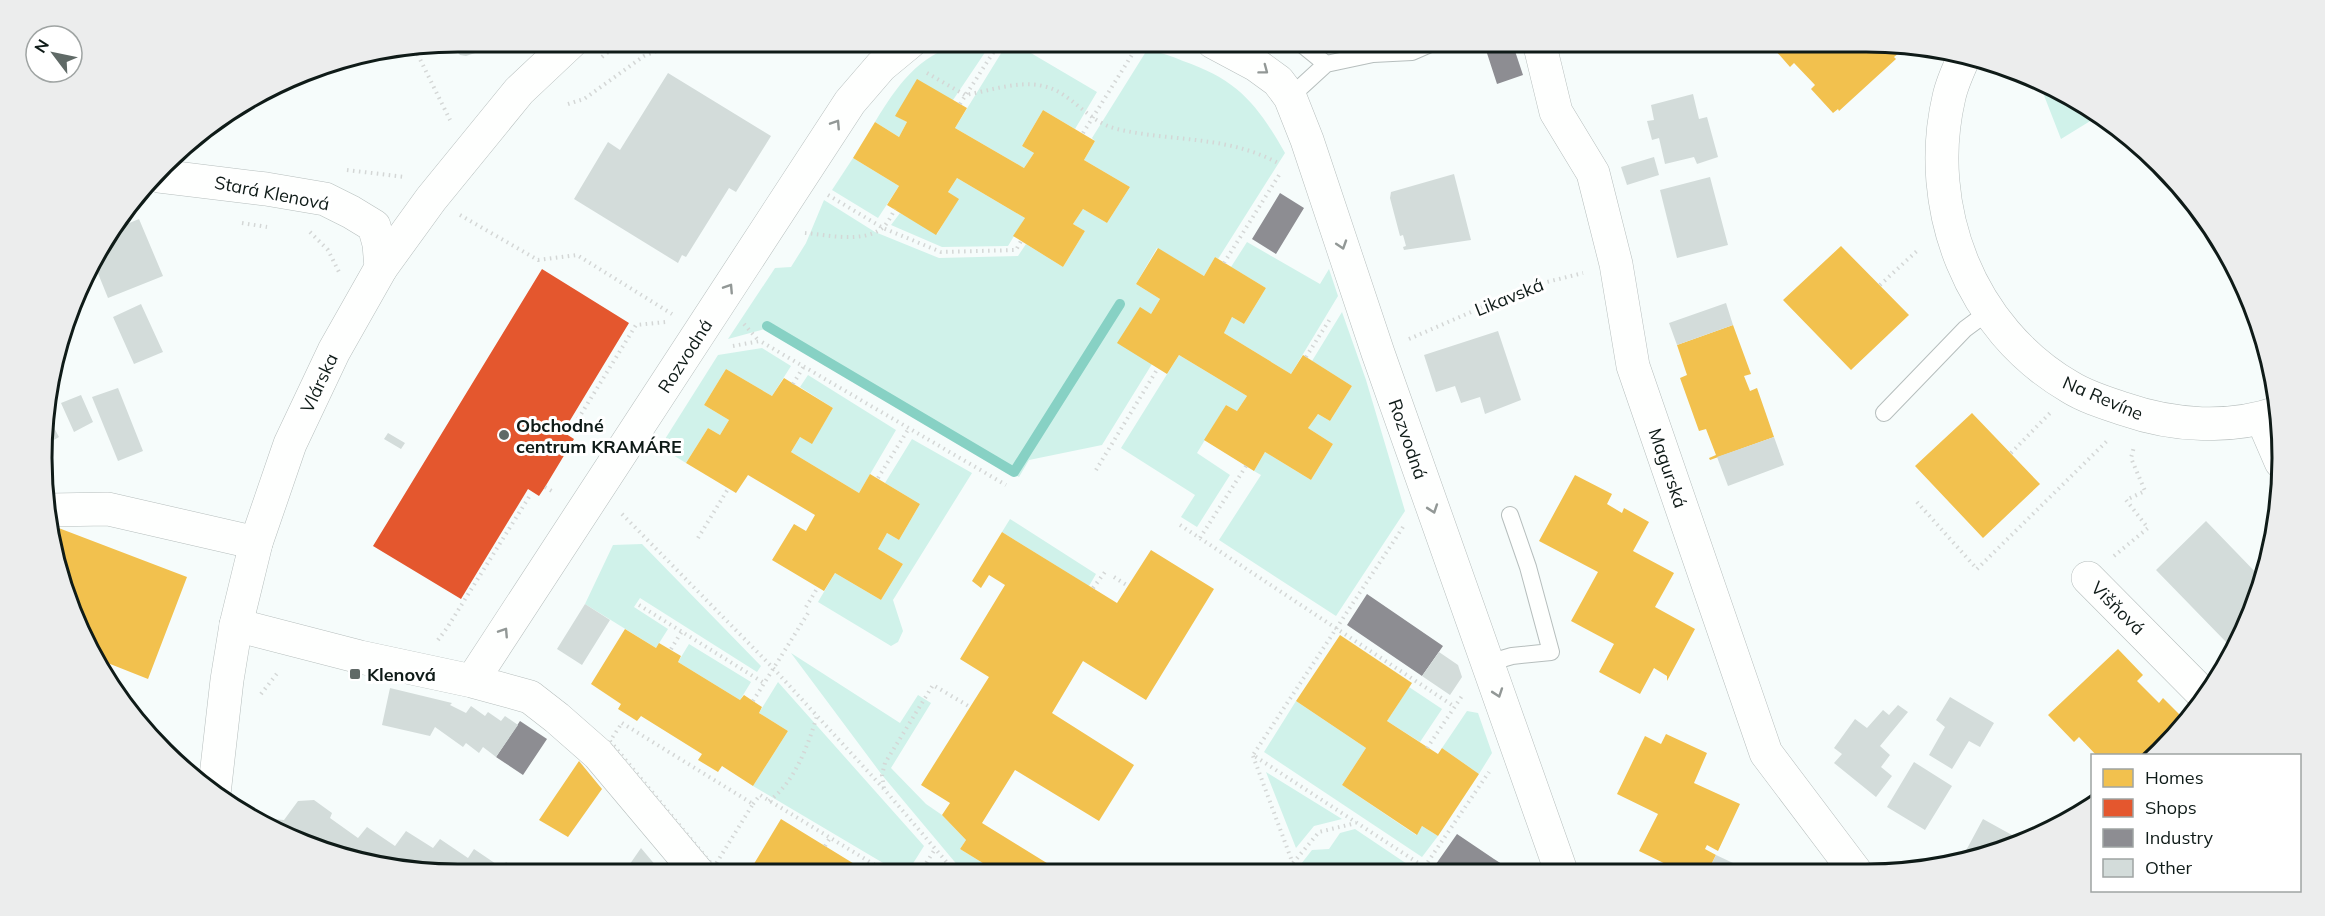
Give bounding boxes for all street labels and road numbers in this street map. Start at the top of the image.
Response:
street label: Stará Klenová [212,171,332,215]
street label: Likavská [1471,273,1547,321]
street label: Rozvodná [653,315,717,397]
street label: Vlárska [295,350,343,416]
street label: Na Revíne [2059,371,2147,425]
street label: Rozvodná [1384,396,1432,482]
street label: Magurská [1644,425,1692,511]
street label: Višňová [2086,576,2150,640]

